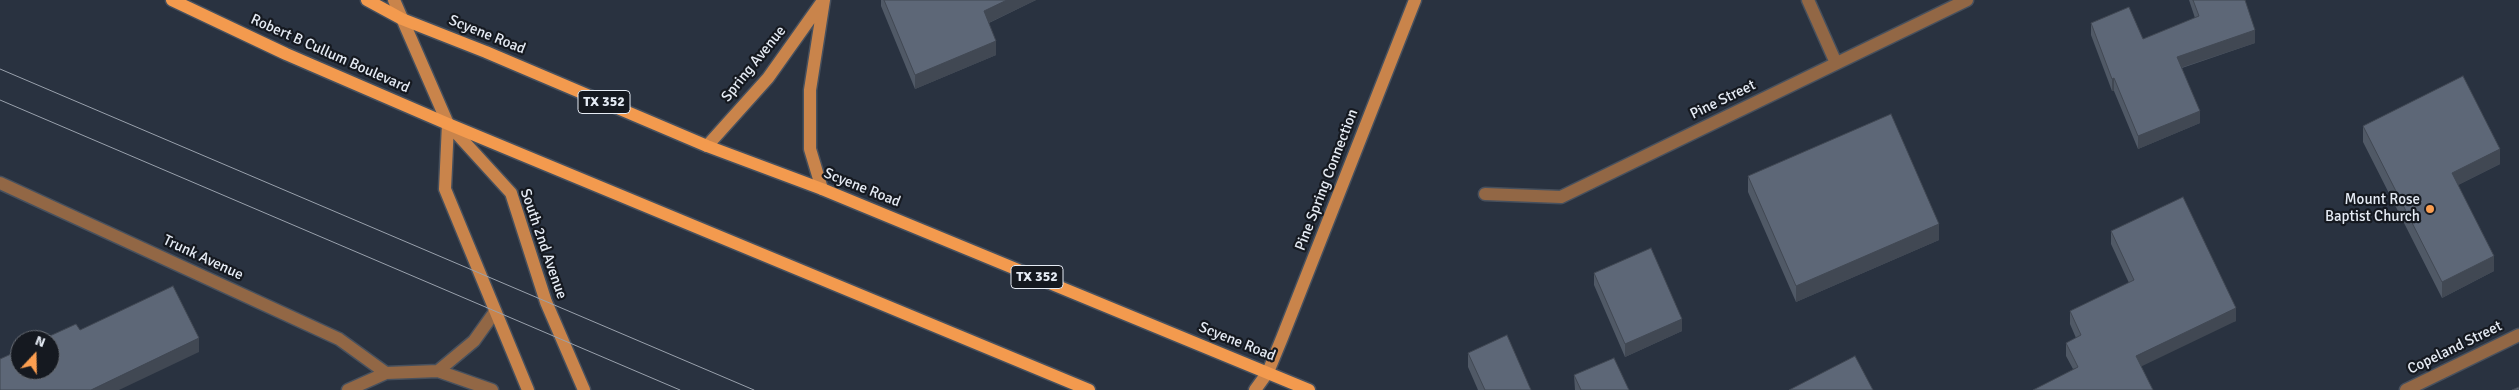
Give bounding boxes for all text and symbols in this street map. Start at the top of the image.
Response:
street label: Robert B Cullum Boulevard [248,11,412,97]
street label: Scyene Road [446,12,528,58]
street label: Spring Avenue [718,22,790,106]
street label: Pine Street [1687,76,1759,124]
road number: TX 352 [578,90,630,114]
street label: Pine Spring Connection [1292,107,1362,253]
street label: Scyene Road [821,165,903,211]
street label: South 2nd Avenue [516,186,570,302]
place label: Mount Rose Baptist Church [2325,191,2420,226]
marker: Mount Rose Baptist Church [2424,203,2436,215]
street label: Trunk Avenue [160,232,246,284]
road number: TX 352 [1011,266,1063,288]
street label: Copeland Street [2405,317,2505,379]
street label: Scyene Road [1196,319,1278,365]
north arrow [10,330,60,380]
text: N [33,332,48,351]

